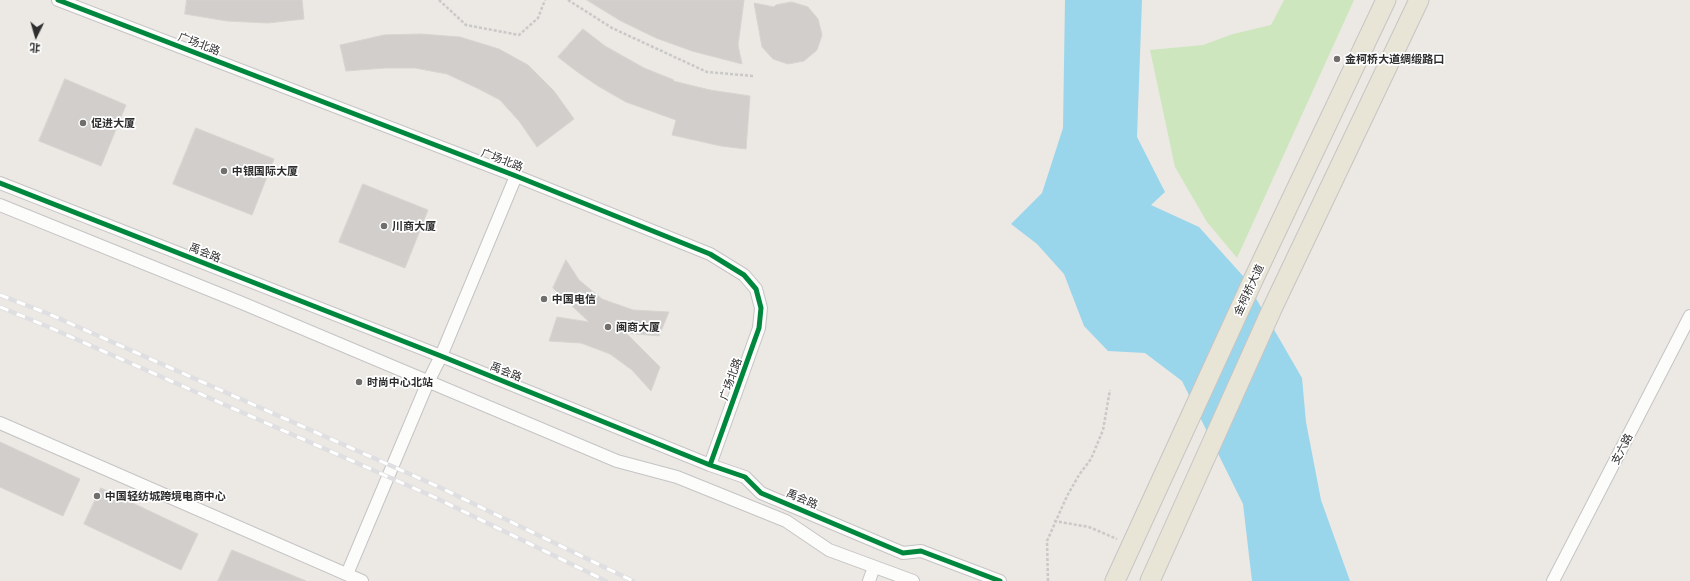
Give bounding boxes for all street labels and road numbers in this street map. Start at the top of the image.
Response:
street label: 广场北路 [176,30,222,58]
street label: 广场北路 [479,146,525,174]
street label: 禹会路 [187,241,223,265]
street label: 金柯桥大道 [1231,262,1267,318]
street label: 广场北路 [717,356,745,402]
street label: 禹会路 [488,360,524,384]
street label: 支六路 [1609,431,1635,467]
street label: 禹会路 [784,486,820,512]

